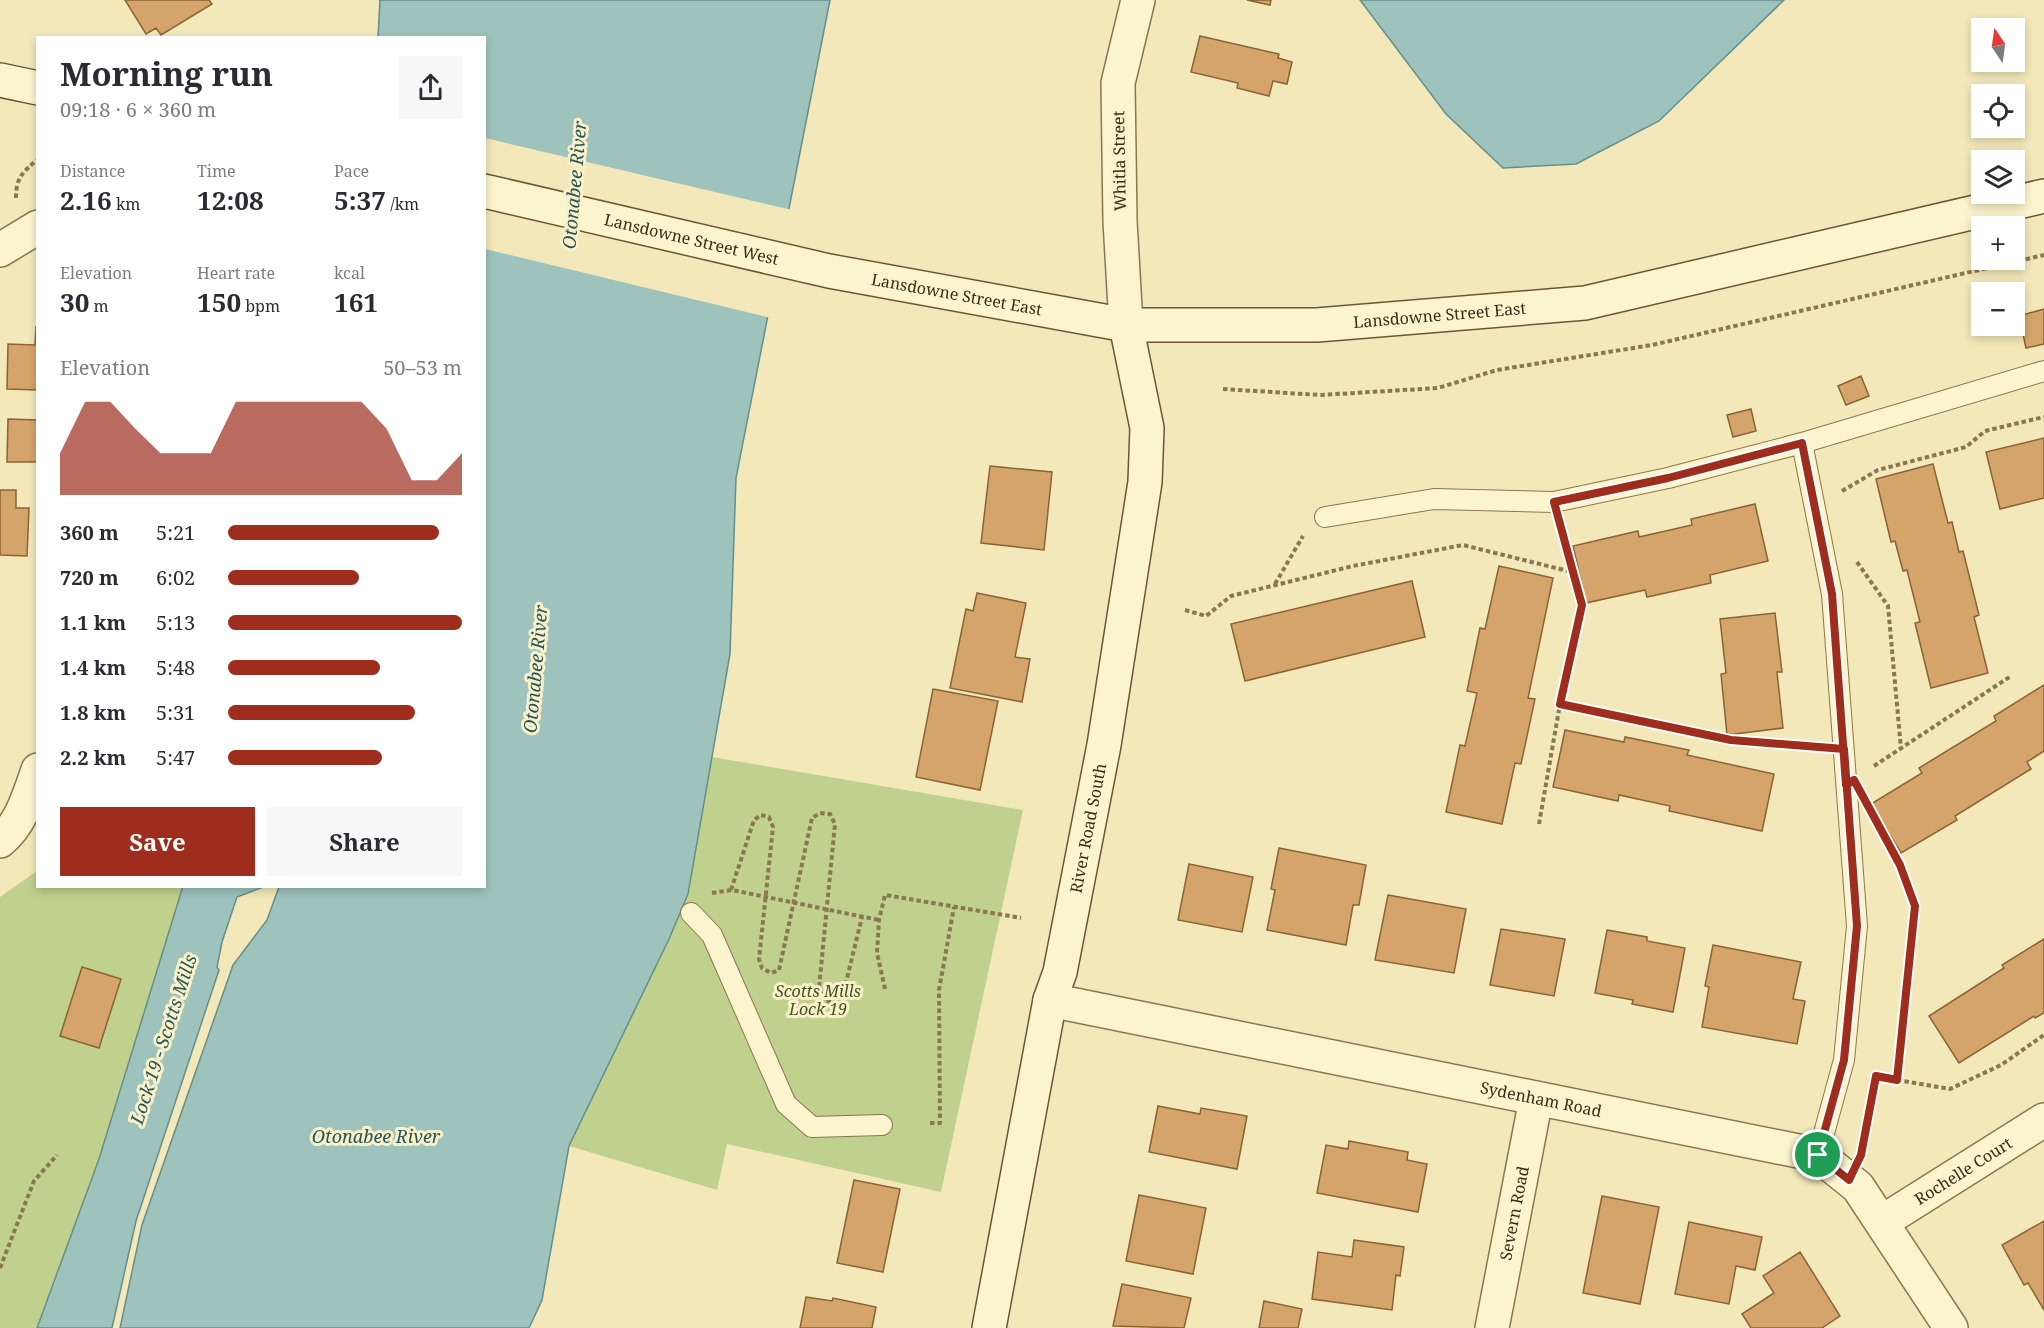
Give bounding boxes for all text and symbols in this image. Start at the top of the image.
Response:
north arrow [1971,18,2025,72]
map controls [1971,18,2025,336]
text: Morning run [60,51,273,96]
button: share [399,56,462,119]
button: locate [1971,84,2025,138]
text: 09:18 · 6 × 360 m [60,96,216,123]
street label: Whitla Street [1107,110,1131,211]
water label: Otonabee River [556,119,592,250]
button: layers [1971,150,2025,204]
text: Distance [60,160,125,182]
text: Time [197,160,236,182]
text: Pace [334,160,369,182]
text: 2.16 [60,182,112,218]
text: 12:08 [197,182,264,218]
text: 5:37 [334,182,386,218]
text: km [112,193,140,215]
text: /km [386,193,419,215]
street label: Lansdowne Street West [602,208,781,270]
button: + [1971,216,2025,270]
text: Elevation [60,262,132,284]
text: Heart rate [197,262,275,284]
text: kcal [334,262,365,284]
street label: Lansdowne Street East [870,268,1044,321]
button: − [1971,282,2025,336]
text: 30 [60,284,89,320]
text: 150 [197,284,241,320]
text: 161 [334,284,378,320]
text: m [89,295,109,317]
text: bpm [241,295,280,317]
street label: Lansdowne Street East [1352,297,1527,333]
text: Elevation [60,354,150,381]
text: 50–53 m [383,354,462,381]
text: 360 m [60,519,119,546]
text: 5:21 [156,519,195,546]
text: 720 m [60,564,119,591]
text: 6:02 [156,564,195,591]
water label: Otonabee River [517,603,553,734]
text: 1.1 km [60,609,126,636]
text: 5:13 [156,609,195,636]
text: 1.4 km [60,654,126,681]
text: 5:48 [156,654,195,681]
text: 1.8 km [60,699,126,726]
text: 5:31 [156,699,195,726]
text: 2.2 km [60,744,126,771]
text: 5:47 [156,744,195,771]
street label: River Road South [1065,761,1111,895]
button: Save [60,807,255,876]
button: Share [267,807,462,876]
water label: Lock 19 - Scotts Mills [124,951,202,1128]
park label: Scotts Mills Lock 19 [775,980,861,1020]
street label: Sydenham Road [1479,1076,1604,1122]
water label: Otonabee River [312,1124,441,1148]
pin [1792,1129,1843,1180]
street label: Rochelle Court [1910,1132,2017,1210]
icon: arrive [1801,1138,1834,1171]
street label: Severn Road [1494,1164,1534,1262]

